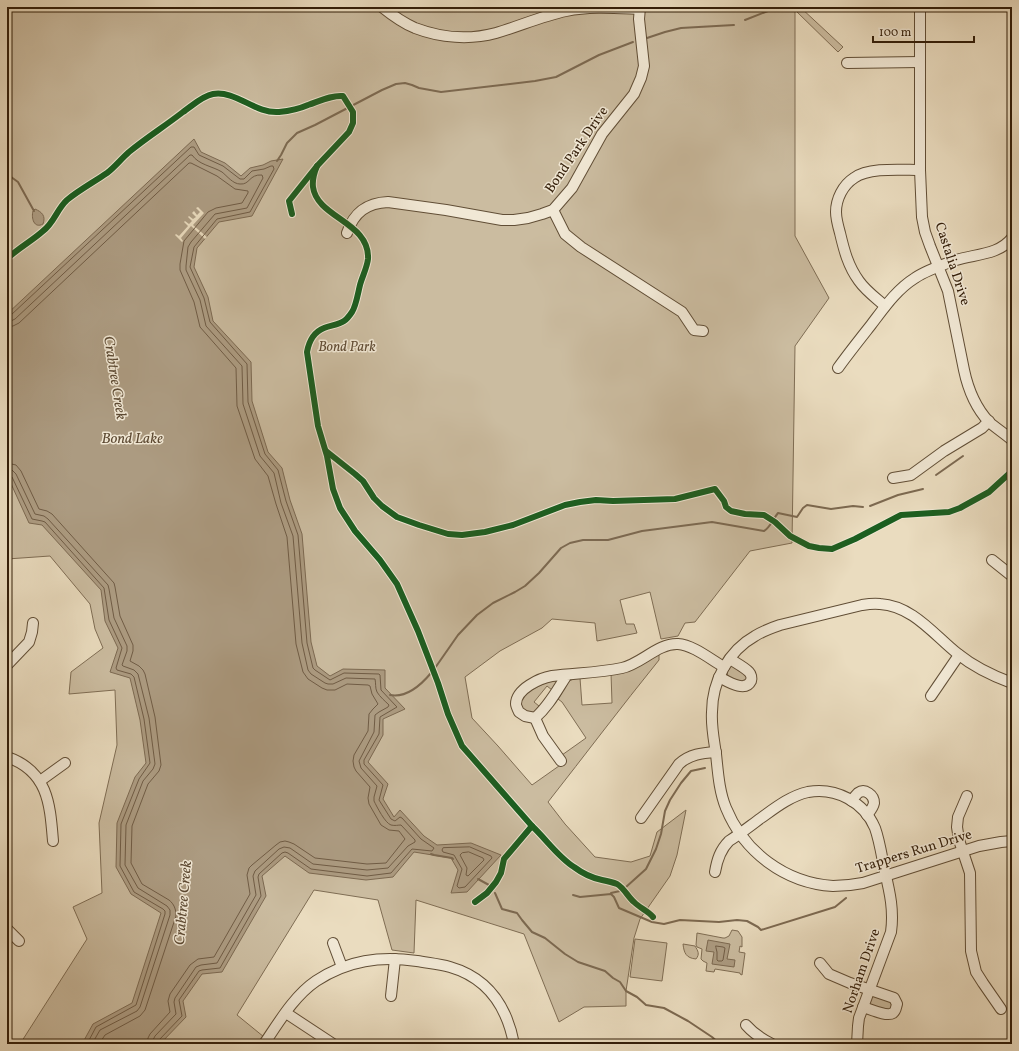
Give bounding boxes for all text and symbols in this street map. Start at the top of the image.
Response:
scale bar [873,18,974,44]
text: 100 m [879,25,912,41]
street label: Bond Park Drive [541,103,613,197]
street label: Castalia Drive [930,220,974,308]
water label: Crabtree Creek [97,335,131,422]
park label: Bond Park [318,338,376,357]
water label: Bond Lake [101,429,163,450]
street label: Trappers Run Drive [854,825,975,879]
water label: Crabtree Creek [170,860,198,946]
street label: Norham Drive [839,926,885,1016]

